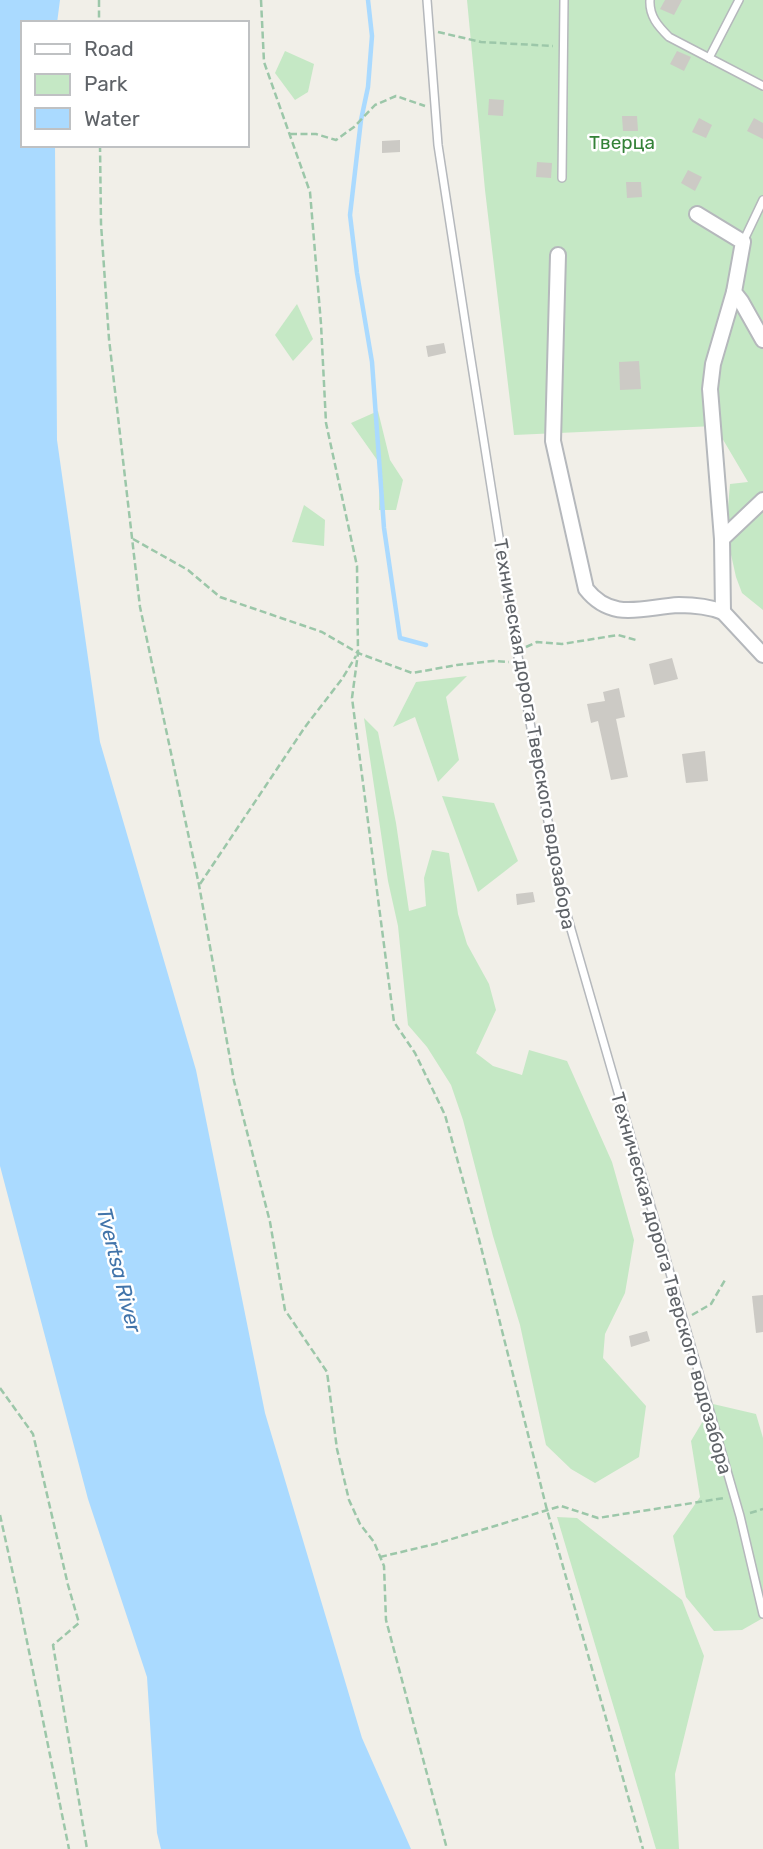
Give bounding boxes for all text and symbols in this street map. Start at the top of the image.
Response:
legend [21,21,248,147]
text: Road [84,36,134,61]
text: Park [84,71,128,96]
text: Water [84,106,140,131]
park label: Тверца [589,131,655,154]
street label: Техническая дорога Тверского водозабора [489,537,580,931]
street label: Техническая дорога Тверского водозабора [606,1090,737,1477]
water label: Tvertsa River [92,1205,147,1336]

